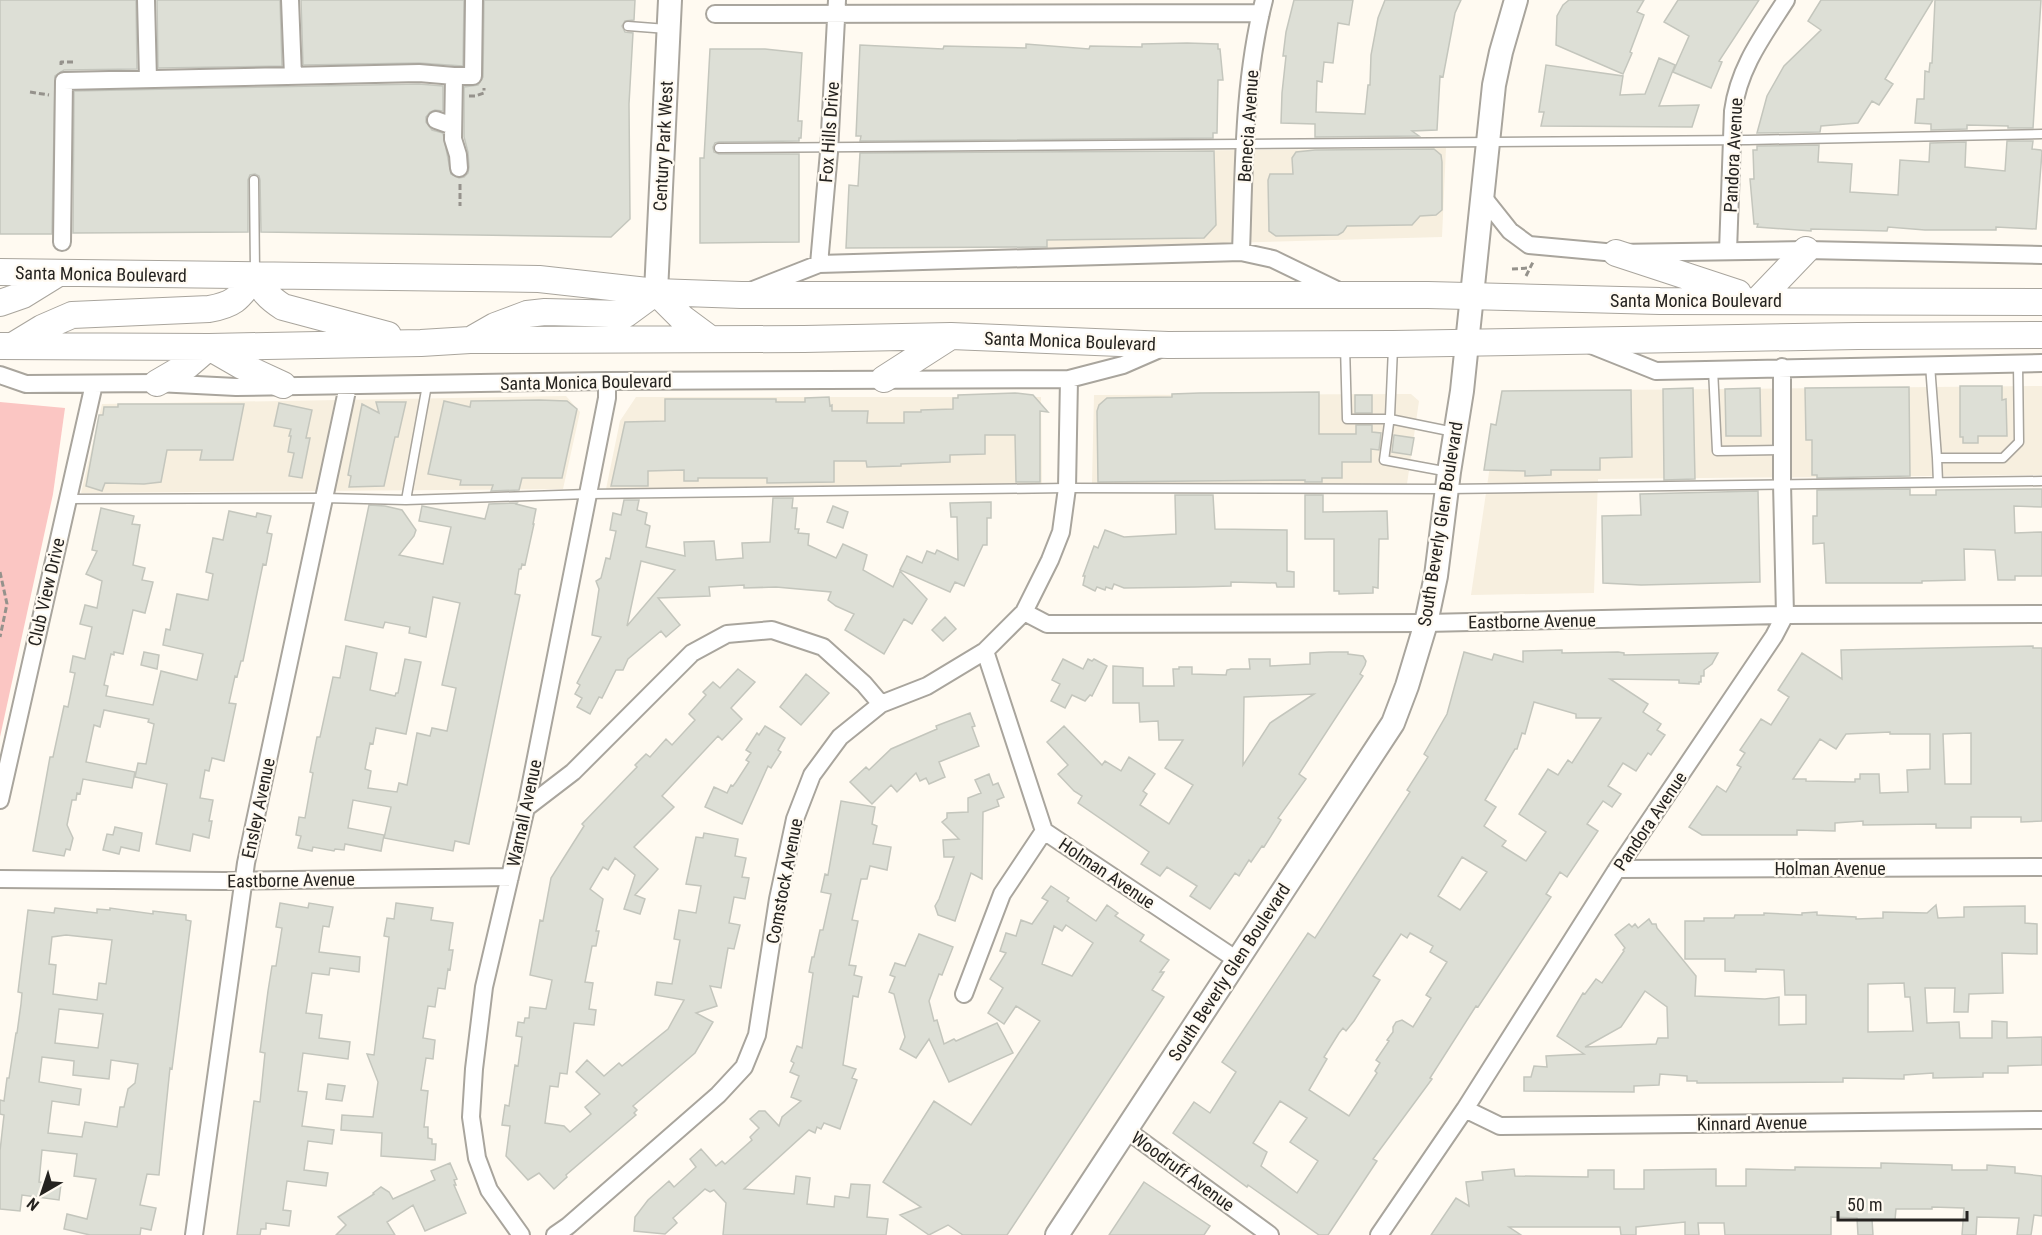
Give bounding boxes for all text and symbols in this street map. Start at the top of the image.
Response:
street label: Benecia Avenue [1234,69,1262,183]
street label: Century Park West [649,80,677,212]
street label: Fox Hills Drive [815,81,843,183]
street label: Pandora Avenue [1720,97,1746,213]
street label: Santa Monica Boulevard [15,262,187,286]
street label: Santa Monica Boulevard [1610,290,1782,311]
street label: Santa Monica Boulevard [984,328,1156,354]
street label: Santa Monica Boulevard [500,370,672,394]
street label: South Beverly Glen Boulevard [1413,420,1467,628]
street label: Club View Drive [23,536,69,648]
street label: Eastborne Avenue [1468,609,1596,633]
street label: Ensley Avenue [237,756,279,860]
street label: Warnall Avenue [502,757,546,869]
street label: Pandora Avenue [1609,768,1691,874]
street label: Comstock Avenue [762,816,806,946]
street label: Holman Avenue [1055,833,1159,913]
street label: Holman Avenue [1774,858,1886,879]
street label: Eastborne Avenue [227,868,355,892]
street label: South Beverly Glen Boulevard [1164,879,1294,1065]
street label: Kinnard Avenue [1697,1112,1807,1134]
street label: Woodruff Avenue [1127,1127,1239,1215]
north arrow [12,1163,72,1223]
scale bar [1838,1184,1967,1222]
text: N [23,1194,43,1215]
text: 50 m [1847,1194,1882,1215]

